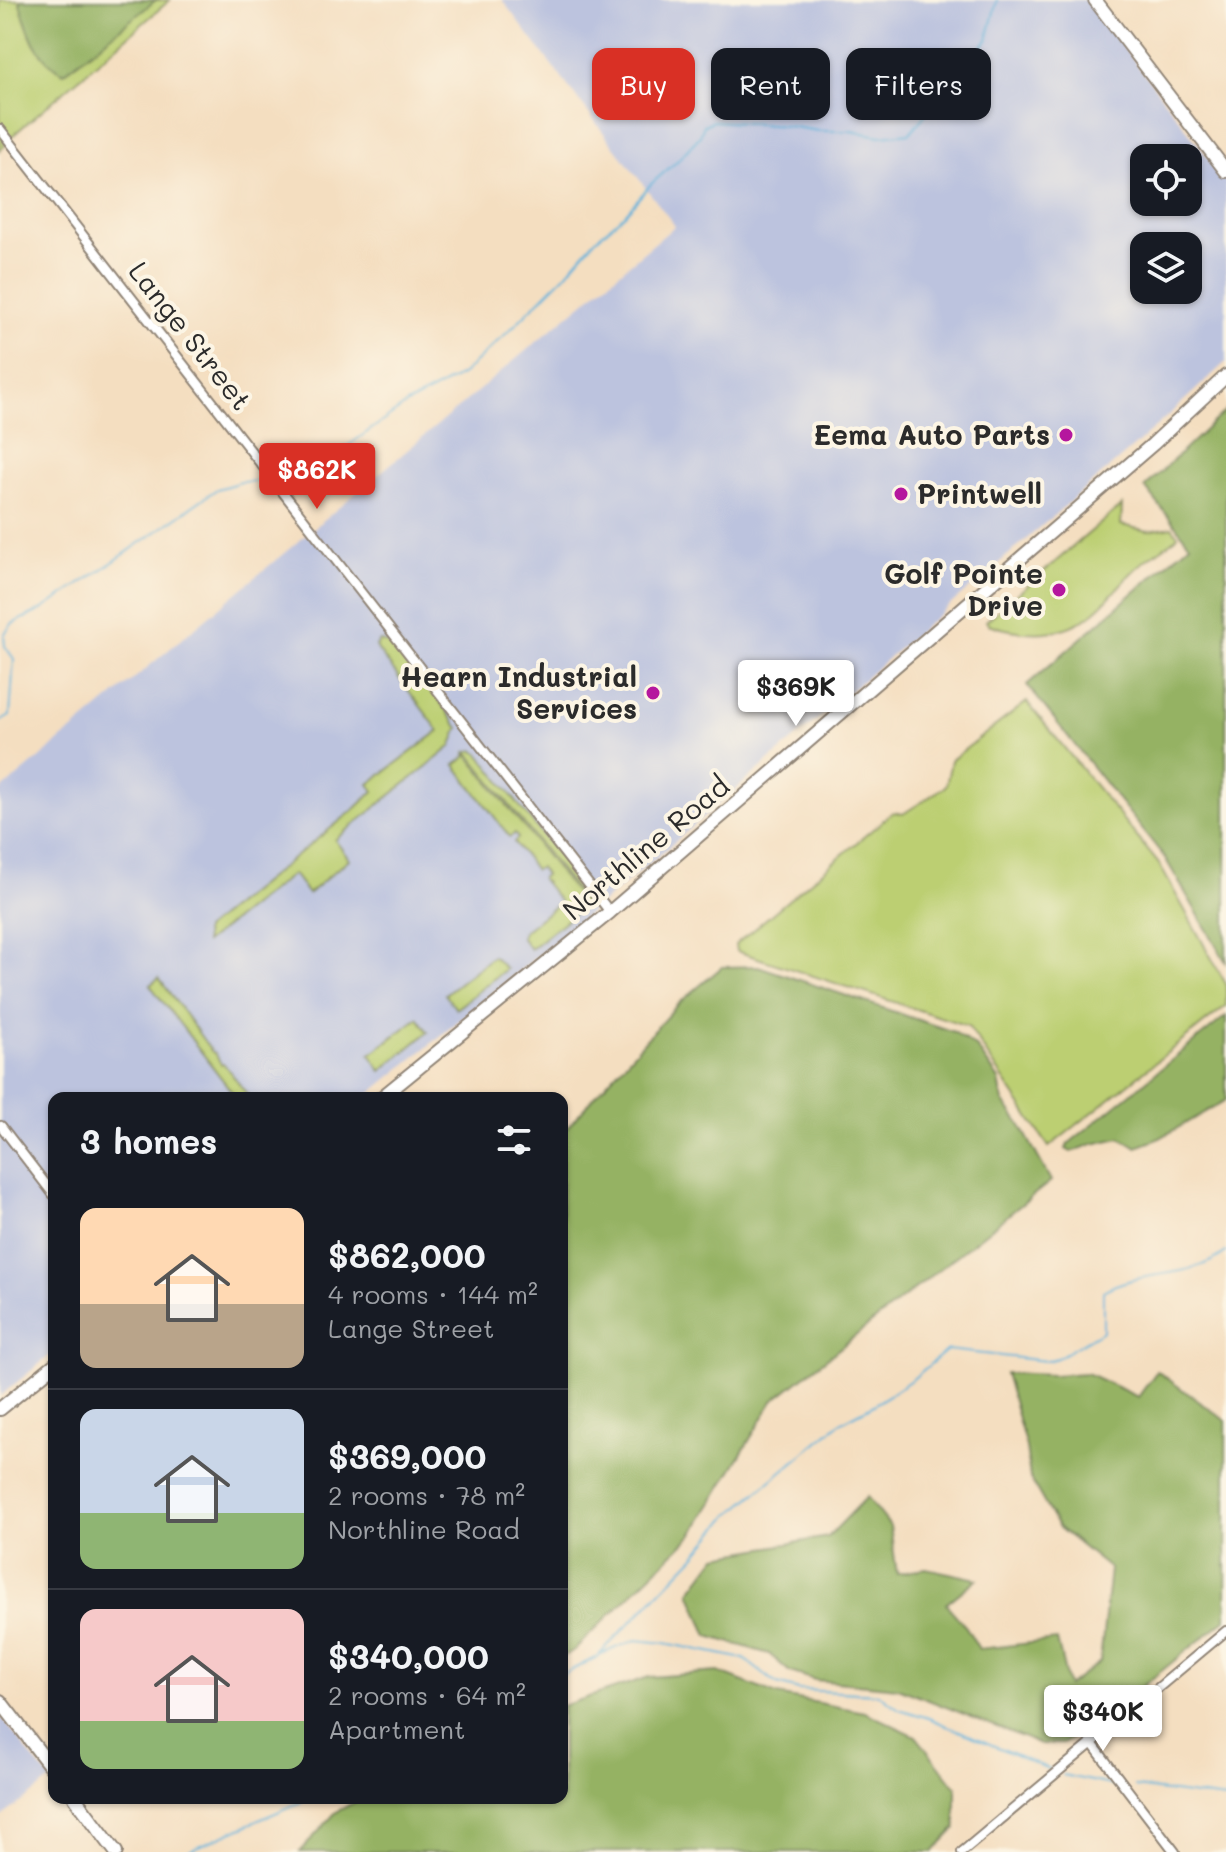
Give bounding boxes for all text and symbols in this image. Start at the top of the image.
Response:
chip: Buy [592,48,695,120]
chip: Rent [711,48,830,120]
chip: Filters [846,48,991,120]
map controls [1130,144,1202,304]
button: locate [1130,144,1202,216]
button: layers [1130,232,1202,304]
street label: Lange Street [121,254,260,417]
place label: Eema Auto Parts [813,416,1050,452]
marker: Eema Auto Parts [1057,426,1075,444]
pin: $862K [261,443,373,511]
text: $862K [277,452,357,486]
place label: Printwell [917,475,1042,511]
marker: Printwell [892,485,910,503]
place label: Golf Pointe Drive [884,555,1043,623]
marker: Golf Pointe Drive [1050,581,1068,599]
place label: Hearn Industrial Services [400,658,637,726]
pin: $369K [740,660,852,728]
text: $369K [756,669,836,703]
marker: Hearn Industrial Services [644,684,662,702]
street label: Northline Road [555,767,736,927]
text: 3 homes [80,1118,217,1163]
icon: filters [492,1118,536,1162]
text: $862,000 [328,1232,486,1277]
icon: home [144,1240,240,1336]
text: 4 rooms · 144 m² [328,1277,538,1311]
text: Lange Street [328,1311,495,1345]
text: $369,000 [328,1433,486,1478]
icon: home [144,1441,240,1537]
text: 2 rooms · 78 m² [328,1478,525,1512]
text: Northline Road [328,1512,520,1546]
text: $340,000 [328,1633,489,1678]
icon: home [144,1641,240,1737]
text: 2 rooms · 64 m² [328,1678,526,1712]
pin: $340K [1047,1685,1159,1753]
text: $340K [1062,1694,1144,1728]
text: Apartment [328,1712,465,1746]

